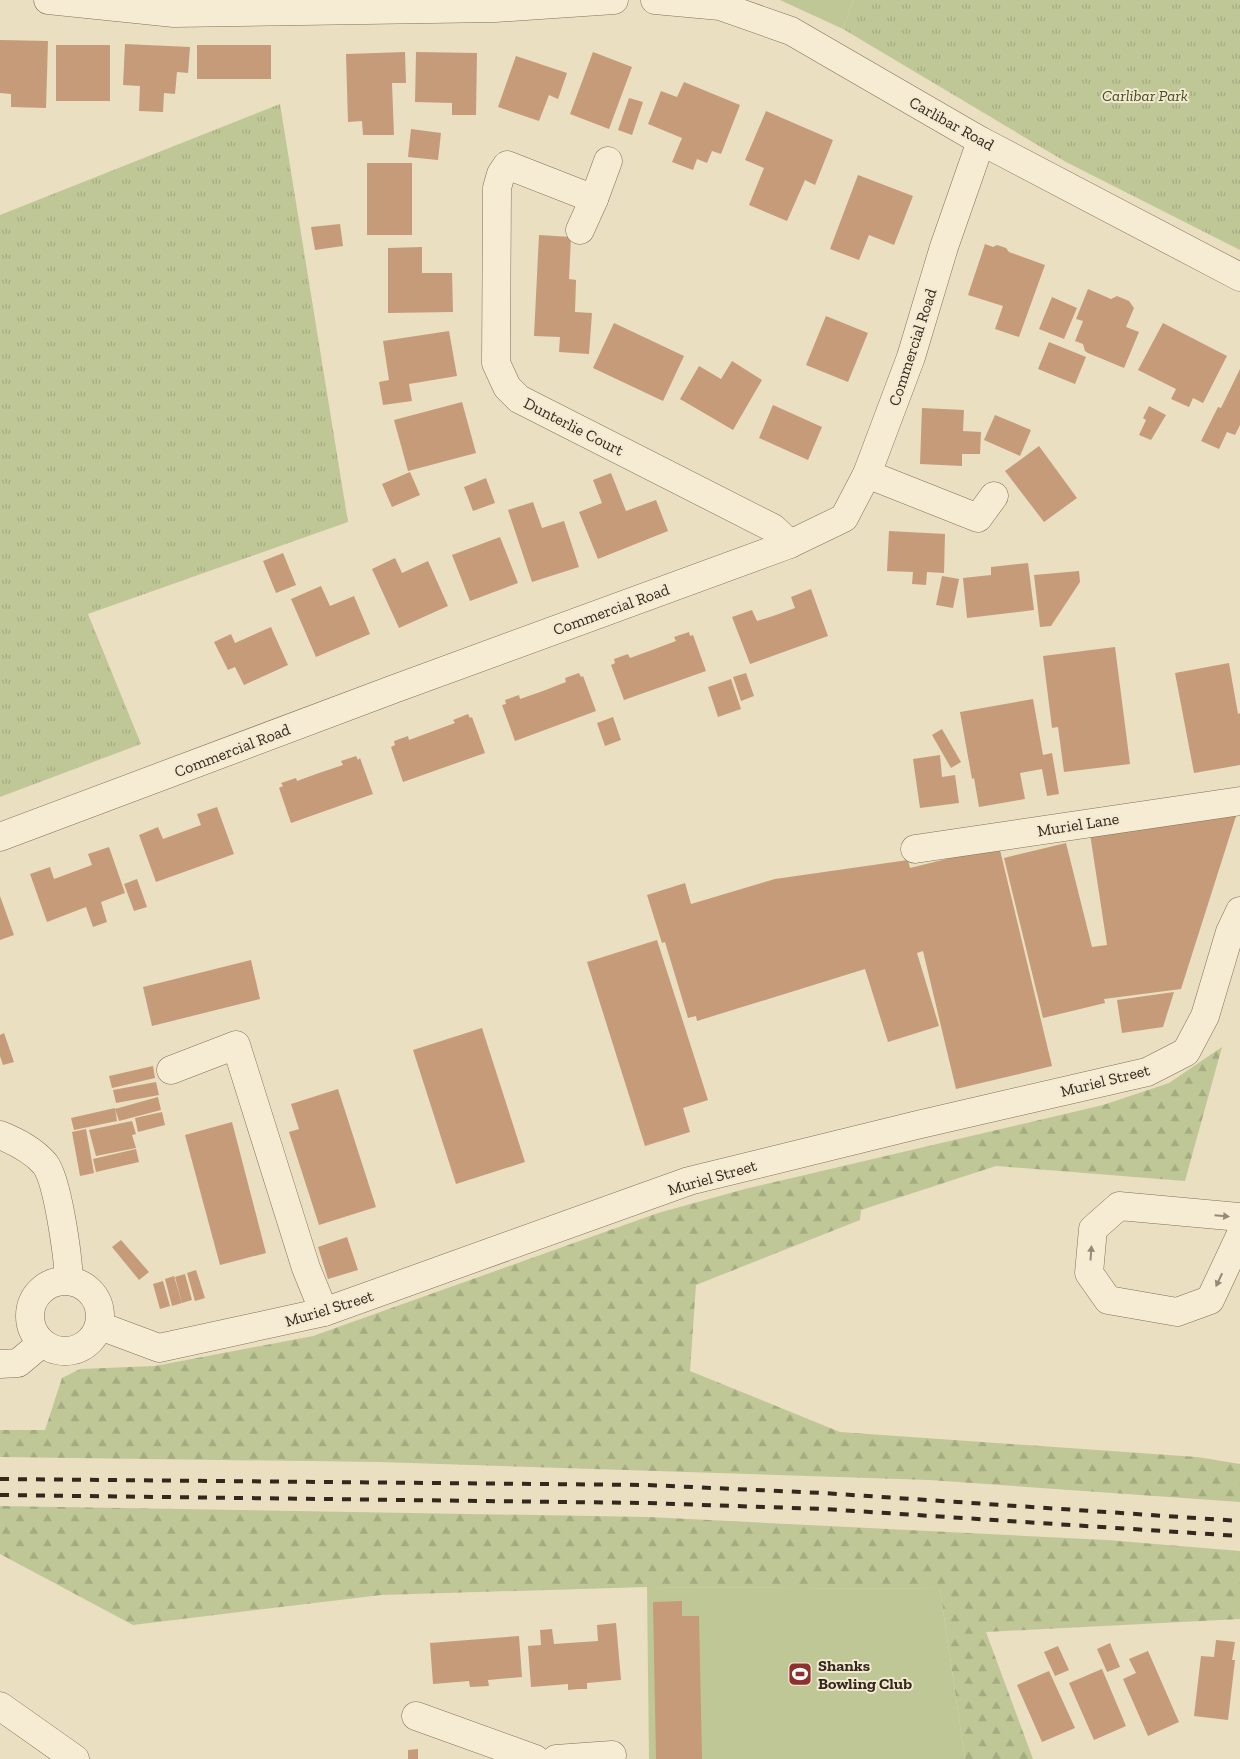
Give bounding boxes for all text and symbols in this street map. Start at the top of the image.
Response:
park label: Carlibar Park [1102,86,1188,105]
street label: Carlibar Road [906,92,998,155]
street label: Commercial Road [885,286,940,408]
street label: Dunterlie Court [521,393,627,460]
street label: Commercial Road [550,580,672,639]
street label: Commercial Road [172,720,293,781]
street label: Muriel Lane [1036,809,1120,840]
street label: Muriel Street [1058,1060,1152,1101]
street label: Muriel Street [666,1156,759,1199]
one-way arrow [1214,1212,1230,1220]
one-way arrow [1087,1245,1095,1261]
one-way arrow [1215,1273,1223,1287]
street label: Muriel Street [283,1286,376,1331]
place label: Shanks Bowling Club [818,1656,912,1693]
sports icon: Shanks Bowling Club [787,1661,813,1687]

